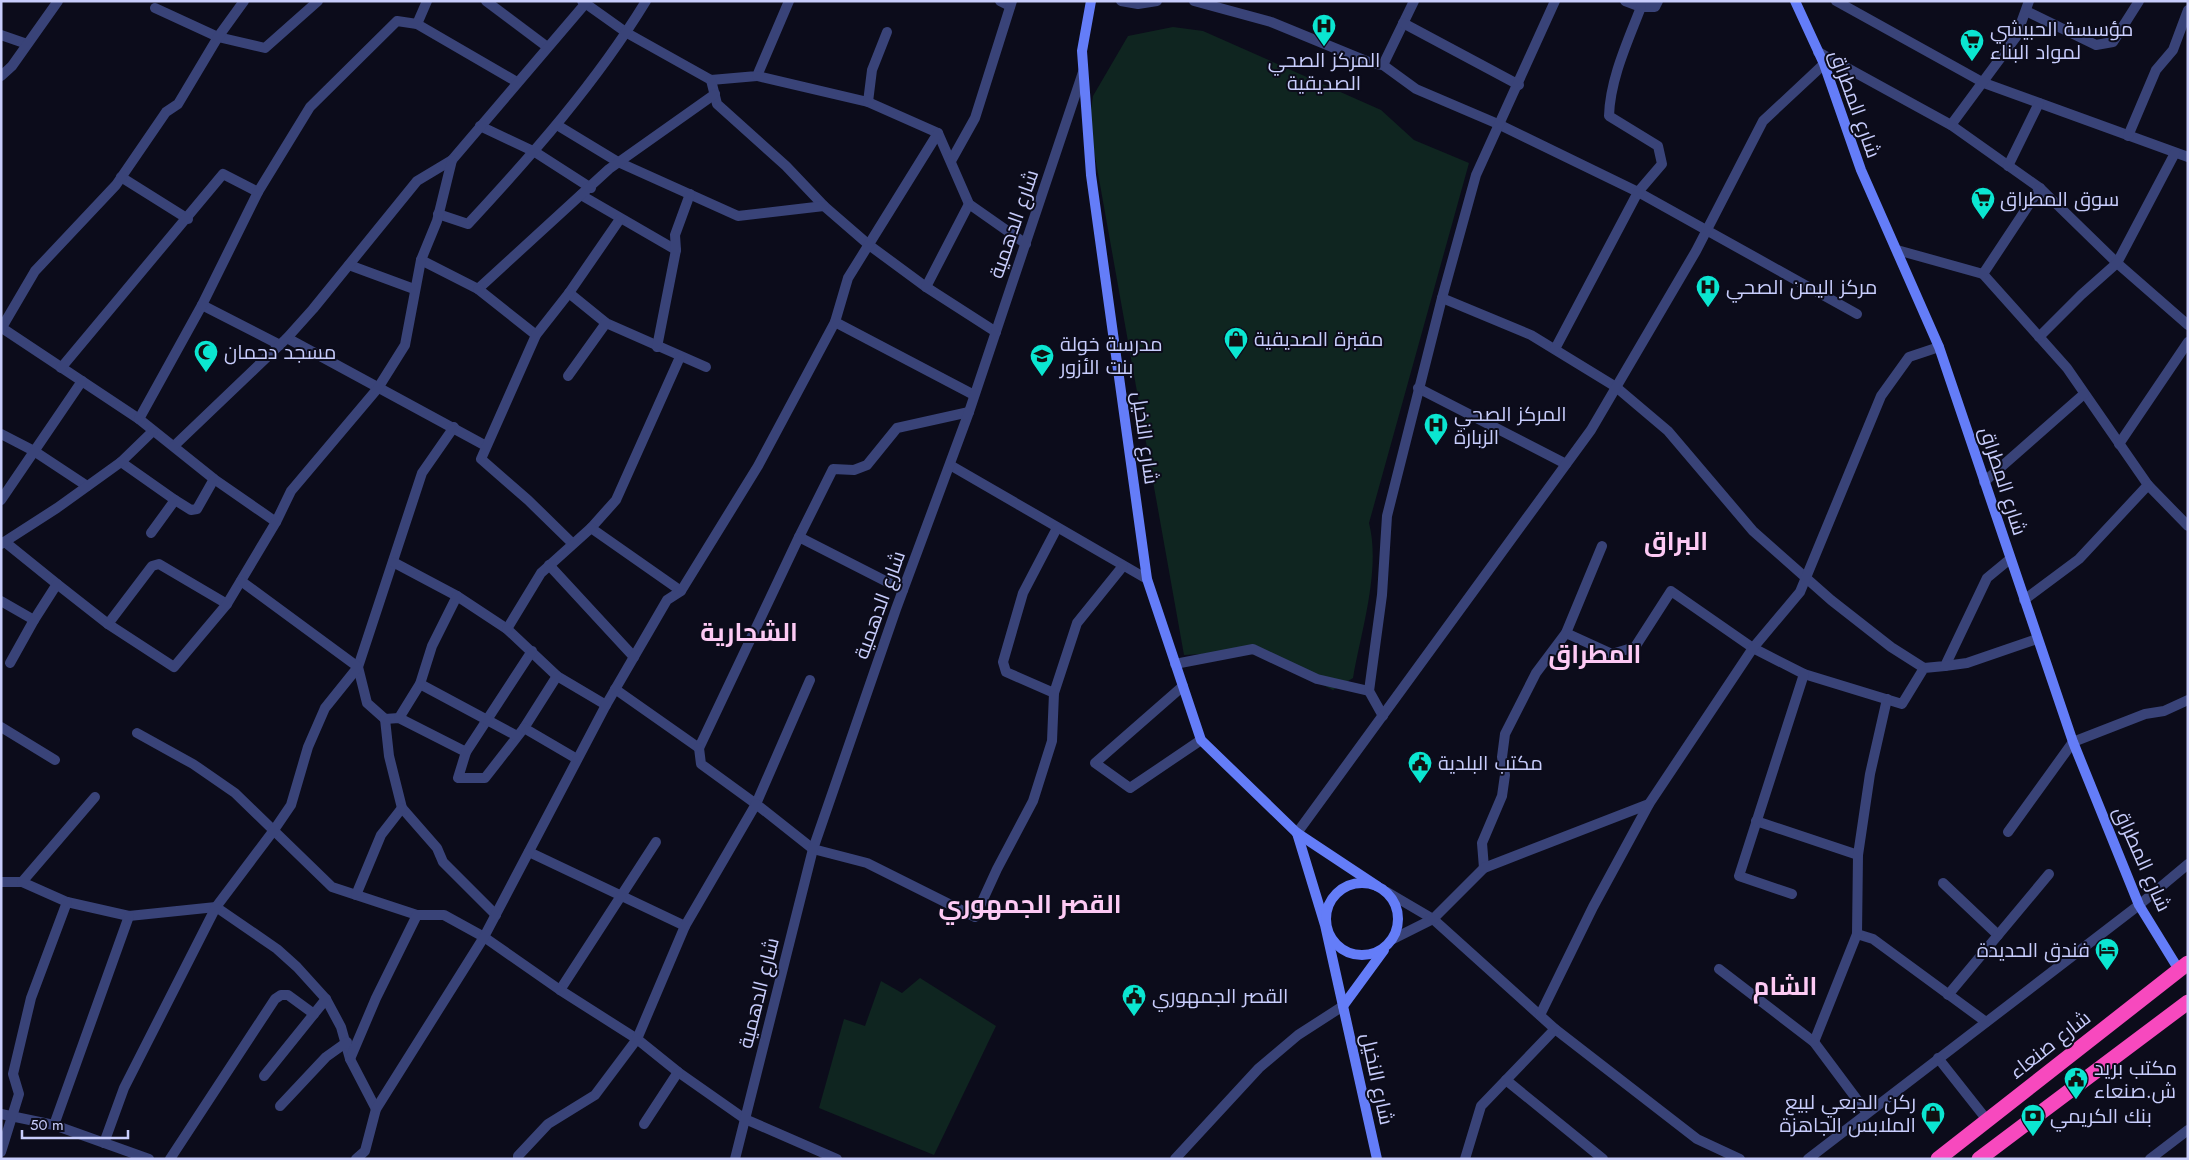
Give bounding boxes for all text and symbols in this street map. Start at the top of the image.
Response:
hospital icon: المركز الصحي الصديقية [1311,13,1337,47]
place label: مؤسسة الحبيشي لمواد البناء [1990,15,2133,67]
supermarket icon: مؤسسة الحبيشي لمواد البناء [1959,28,1985,62]
place label: المركز الصحي الصديقية [1268,46,1380,98]
street label: شارع المطراق [1822,46,1888,162]
street label: شارع الدهمية [982,166,1046,282]
place label: سوق المطراق [2000,185,2119,214]
supermarket icon: سوق المطراق [1970,186,1996,220]
place label: مركز اليمن الصحي [1726,273,1877,303]
hospital icon: مركز اليمن الصحي [1695,274,1721,308]
place label: مقبرة الصديقية [1254,325,1383,354]
shop icon: مقبرة الصديقية [1223,326,1249,360]
place label: مدرسة خولة بنت الأزور [1059,330,1163,382]
place label: مسجد دحمان [224,338,336,367]
mosque icon: مسجد دحمان [193,339,219,373]
school or university icon: مدرسة خولة بنت الأزور [1029,343,1055,377]
street label: شارع النخيل [1124,390,1166,486]
place label: المركز الصحي الزبارة [1454,400,1567,452]
hospital icon: المركز الصحي الزبارة [1423,412,1449,446]
street label: شارع المطراق [1972,423,2034,539]
district label: البراق [1644,523,1708,559]
street label: شارع الدهمية [847,547,913,663]
district label: الشحارية [700,614,798,650]
district label: المطراق [1549,636,1641,672]
place label: مكتب البلدية [1438,749,1543,778]
public building icon: مكتب البلدية [1407,750,1433,784]
street label: شارع المطراق [2106,802,2178,916]
district label: القصر الجمهوري [939,886,1121,925]
street label: شارع الدهمية [731,935,787,1051]
place label: فندق الحديدة [1977,936,2090,965]
hotel icon: فندق الحديدة [2094,937,2120,971]
district label: الشام [1753,968,1817,1004]
place label: القصر الجمهوري [1152,982,1288,1012]
public building icon: القصر الجمهوري [1121,983,1147,1017]
street label: شارع صنعاء [2003,1004,2097,1086]
street label: شارع النخيل [1353,1030,1401,1128]
place label: مكتب بريد ش.صنعاء [2094,1054,2177,1106]
public building icon: مكتب بريد ش.صنعاء [2063,1066,2089,1100]
place label: ركن الدبعي لبيع الملابس الجاهزة [1779,1088,1916,1140]
shop icon: ركن الدبعي لبيع الملابس الجاهزة [1920,1101,1946,1135]
place label: بنك الكريمي [2050,1102,2152,1132]
bank icon: بنك الكريمي [2020,1103,2046,1137]
scale bar [22,1108,129,1140]
text: 50 m [30,1114,64,1136]

